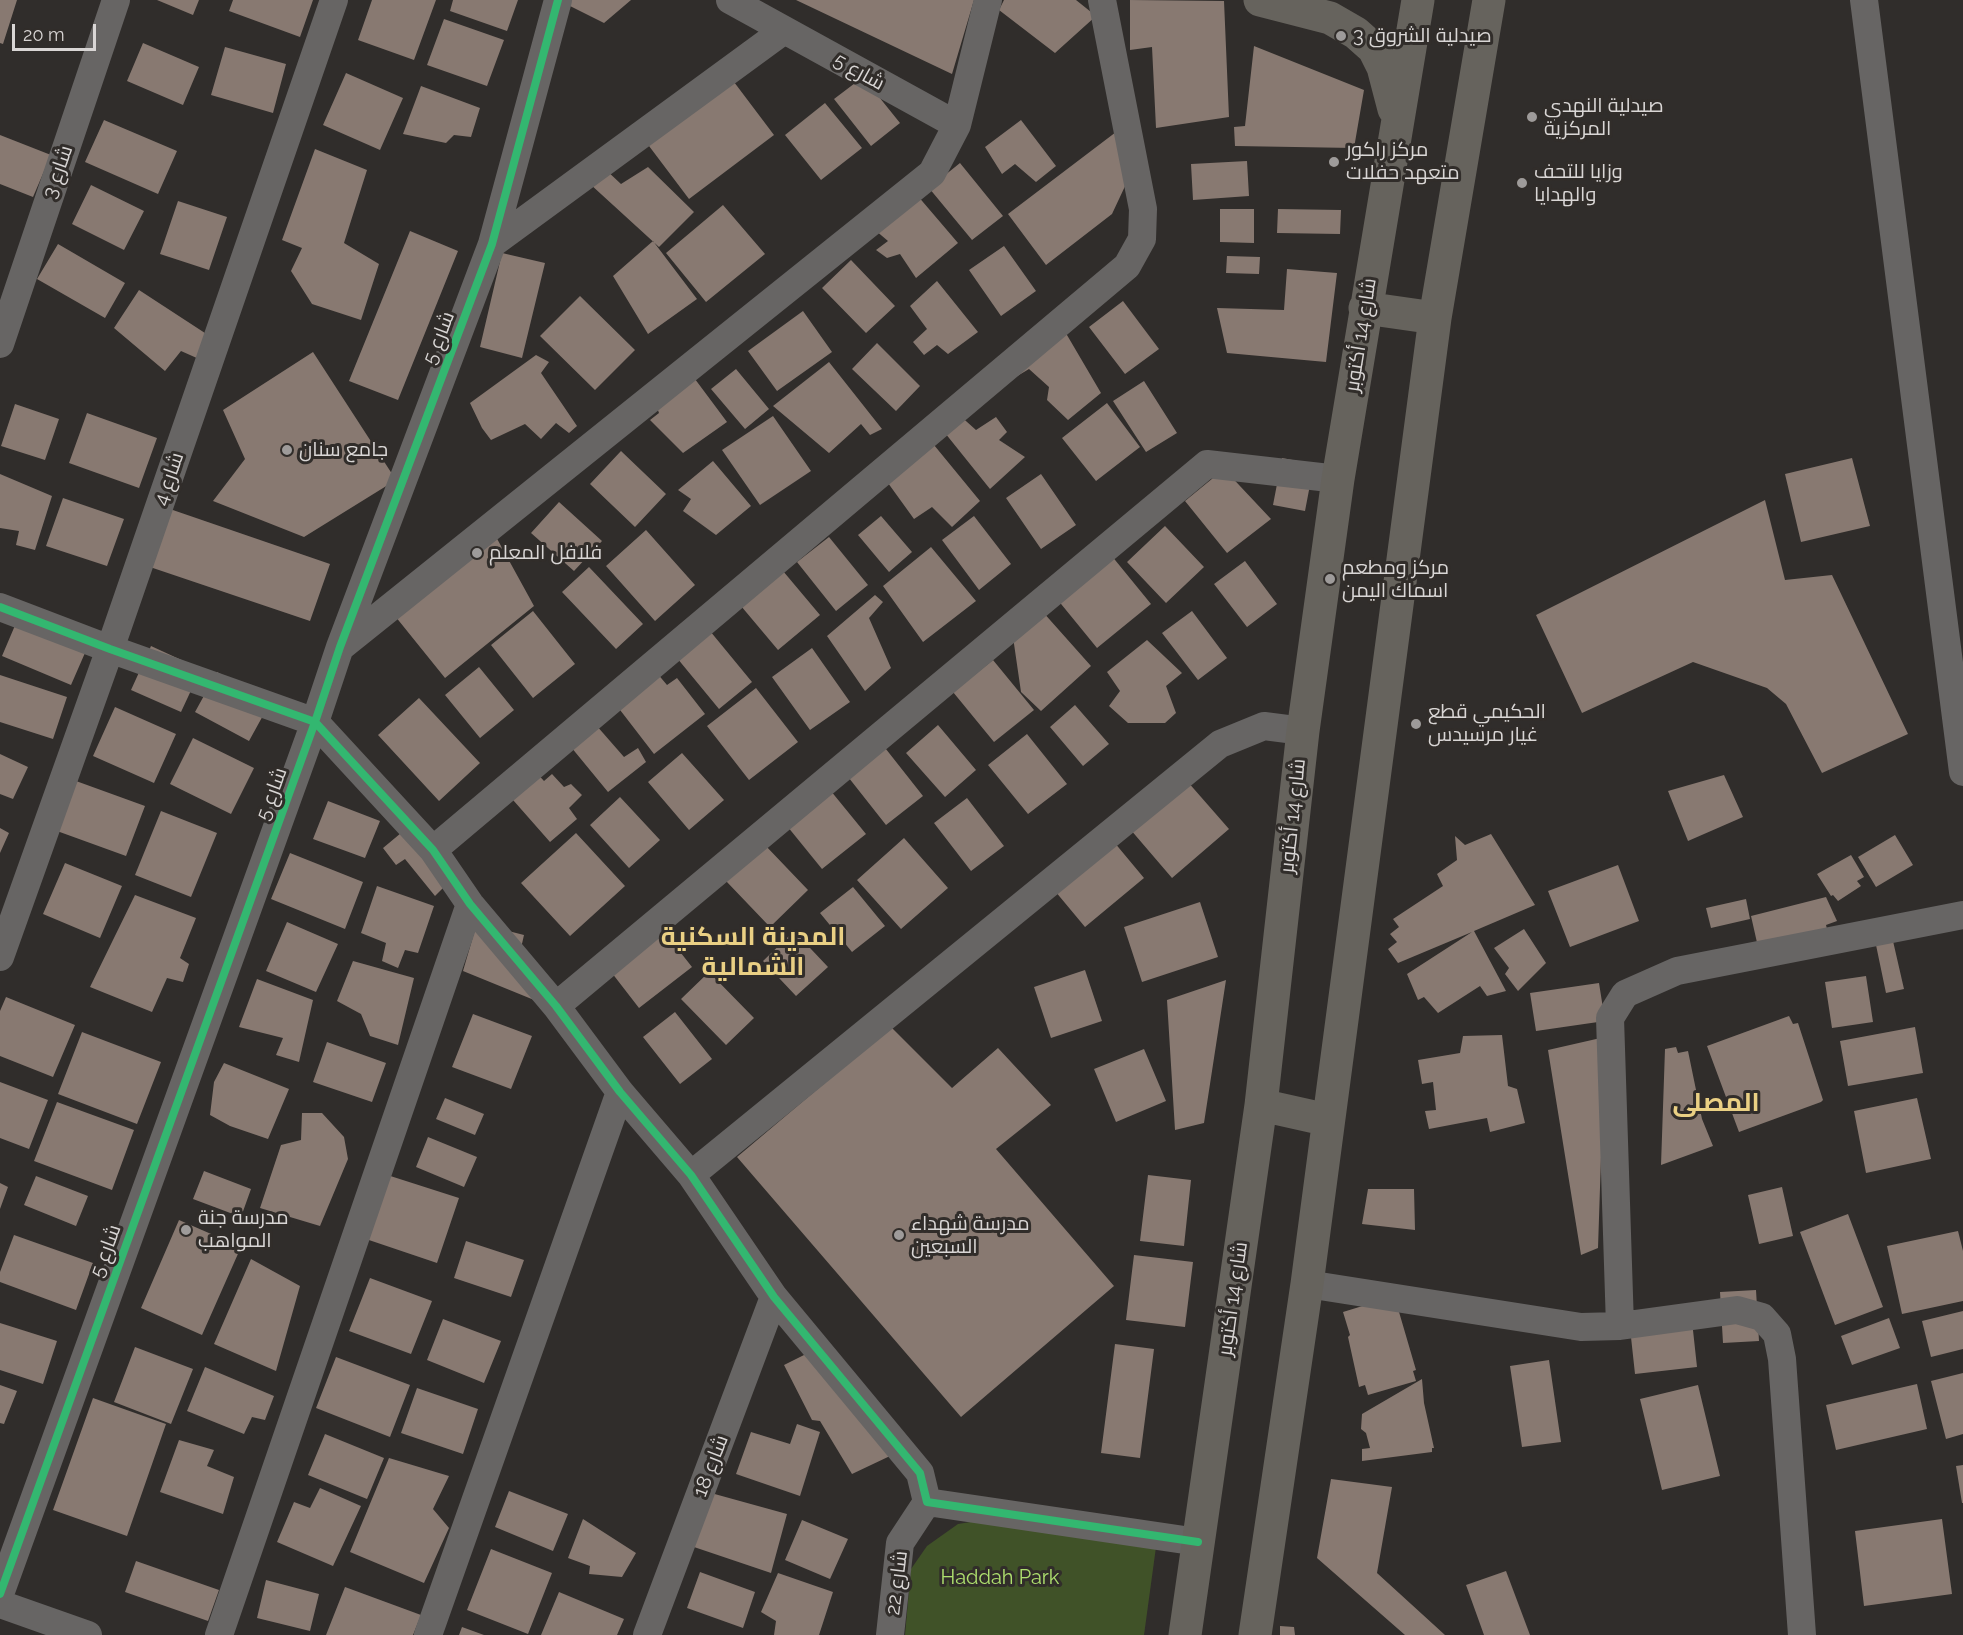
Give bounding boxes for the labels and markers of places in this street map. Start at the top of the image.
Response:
place label: صيدلية الشروق 3 [1353,24,1492,48]
marker: صيدلية الشروق 3 [1334,29,1348,43]
place label: صيدلية النهدي المركزية [1544,94,1664,141]
marker: صيدلية النهدي المركزية [1525,110,1539,124]
place label: مركز راكور متعهد حفلات [1346,138,1460,185]
marker: مركز راكور متعهد حفلات [1327,155,1341,169]
place label: وزايا للتحف والهدايا [1534,160,1623,207]
marker: وزايا للتحف والهدايا [1515,176,1529,190]
place label: جامع سنان [299,438,388,462]
marker: جامع سنان [280,443,294,457]
place label: فلافل المعلم [489,541,602,565]
marker: فلافل المعلم [470,546,484,560]
place label: مركز ومطعم اسماك اليمن [1342,556,1449,603]
marker: مركز ومطعم اسماك اليمن [1323,572,1337,586]
place label: الحكيمي قطع غيار مرسيدس [1428,700,1546,747]
marker: الحكيمي قطع غيار مرسيدس [1409,717,1423,731]
place label: مدرسة جنة المواهب [198,1206,289,1253]
place label: مدرسة شهداء السبعين [911,1212,1030,1259]
marker: مدرسة جنة المواهب [179,1223,193,1237]
marker: مدرسة شهداء السبعين [892,1228,906,1242]

